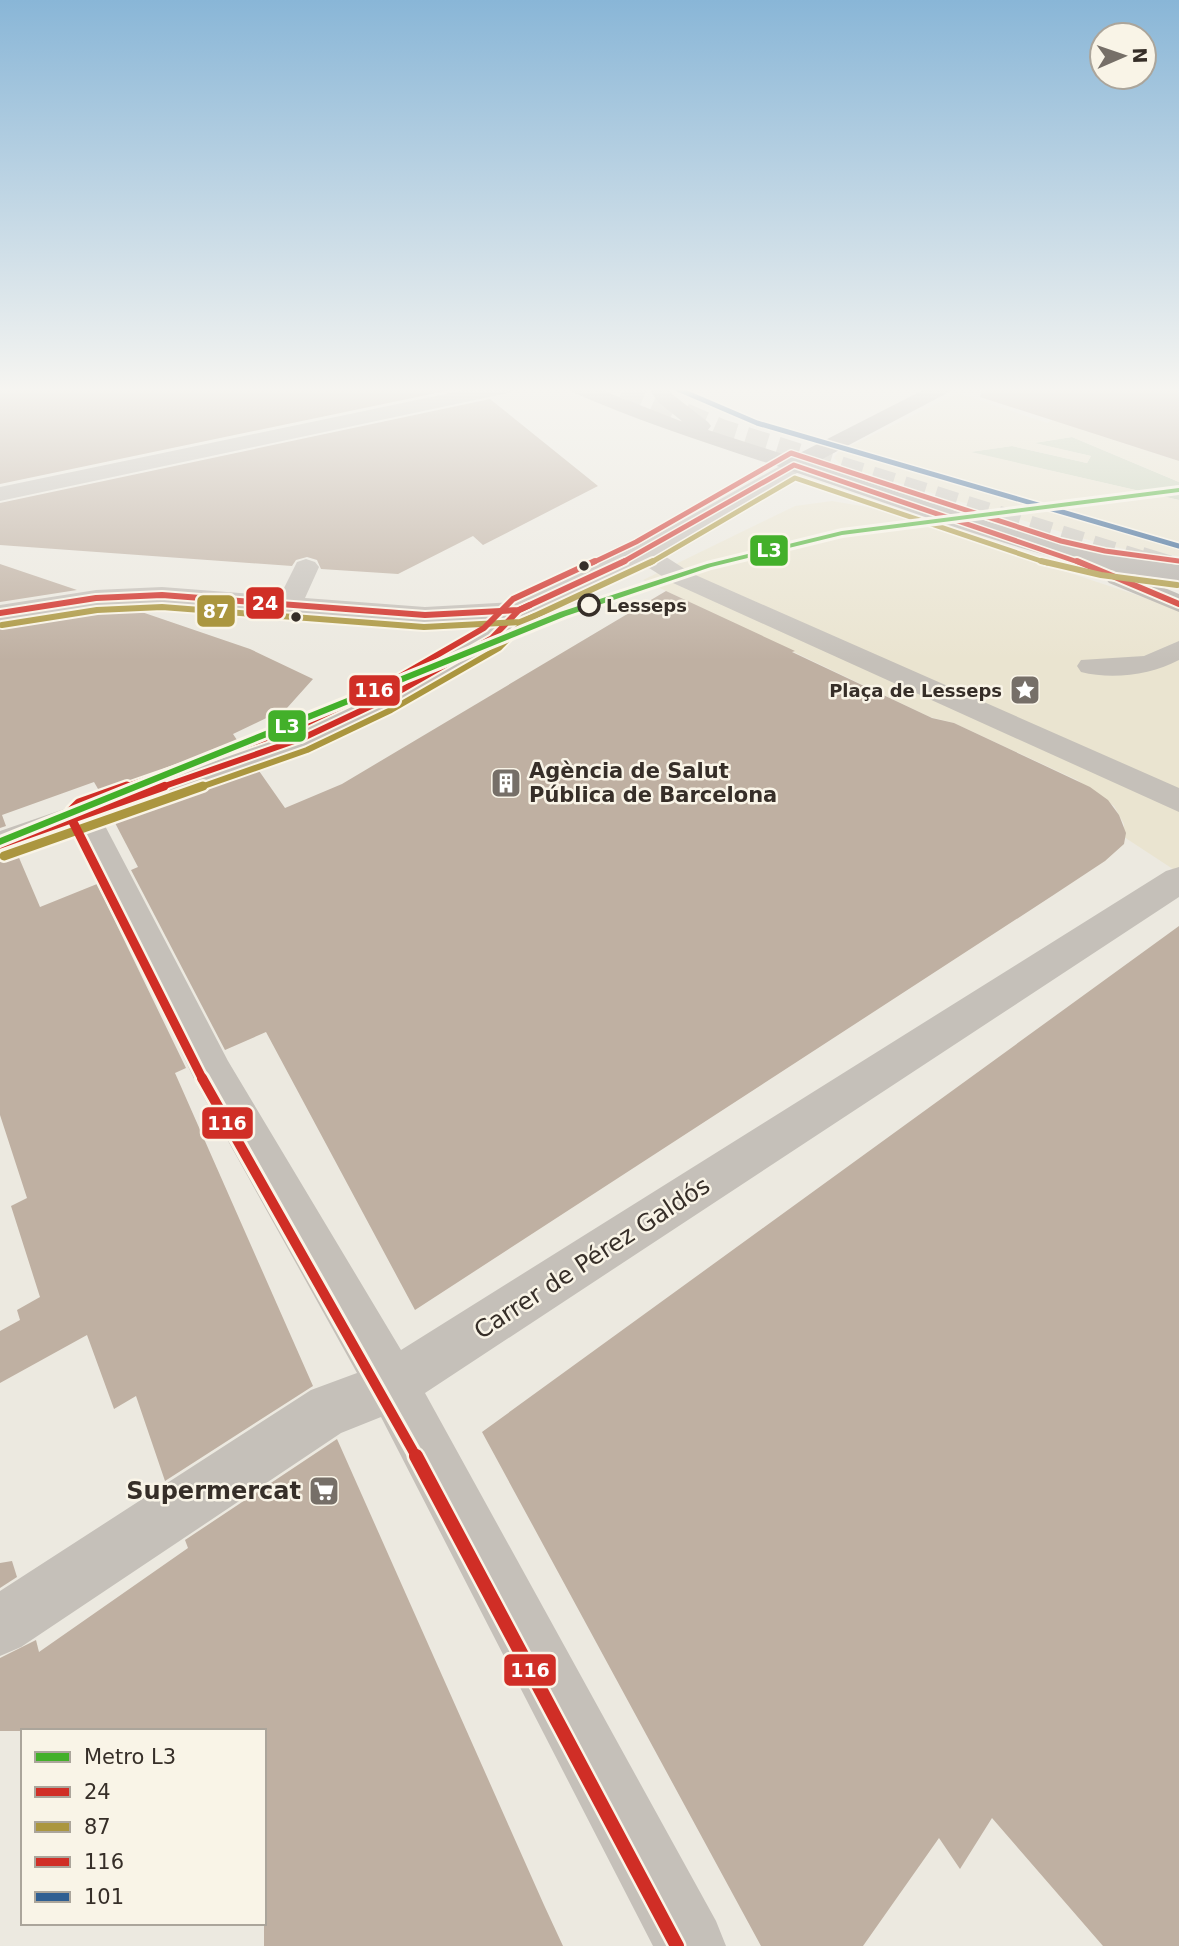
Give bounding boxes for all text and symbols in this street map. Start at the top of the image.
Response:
north arrow [1088,21,1158,91]
text: N [1129,47,1151,64]
line badge: L3 [749,534,789,567]
text: L3 [756,539,782,561]
unlabelled marker [577,559,591,573]
line badge: 24 [245,586,285,620]
text: 24 [252,592,278,614]
line badge: 87 [196,594,236,628]
marker: Lesseps [578,594,600,616]
place label: Lesseps [606,595,687,616]
text: 87 [203,600,229,622]
unlabelled marker [289,610,303,624]
place icon: Plaça de Lesseps [1008,673,1042,707]
line badge: 116 [348,674,401,707]
text: 116 [354,679,394,701]
place label: Plaça de Lesseps [829,680,1002,701]
line badge: L3 [267,709,307,743]
text: L3 [274,715,300,737]
place label: Agència de Salut Pública de Barcelona [529,759,777,807]
building icon: Agència de Salut Pública de Barcelona [489,766,523,800]
line badge: 116 [201,1106,254,1140]
text: 116 [207,1112,247,1134]
street label: Carrer de Pérez Galdós [469,1171,715,1345]
supermarket icon: Supermercat [307,1474,341,1508]
place label: Supermercat [126,1477,301,1505]
line badge: 116 [503,1653,557,1687]
text: 116 [510,1659,550,1681]
legend [21,1729,266,1925]
text: Metro L3 [84,1745,176,1769]
text: 24 [84,1780,111,1804]
text: 87 [84,1815,111,1839]
text: 116 [84,1850,124,1874]
text: 101 [84,1885,124,1909]

